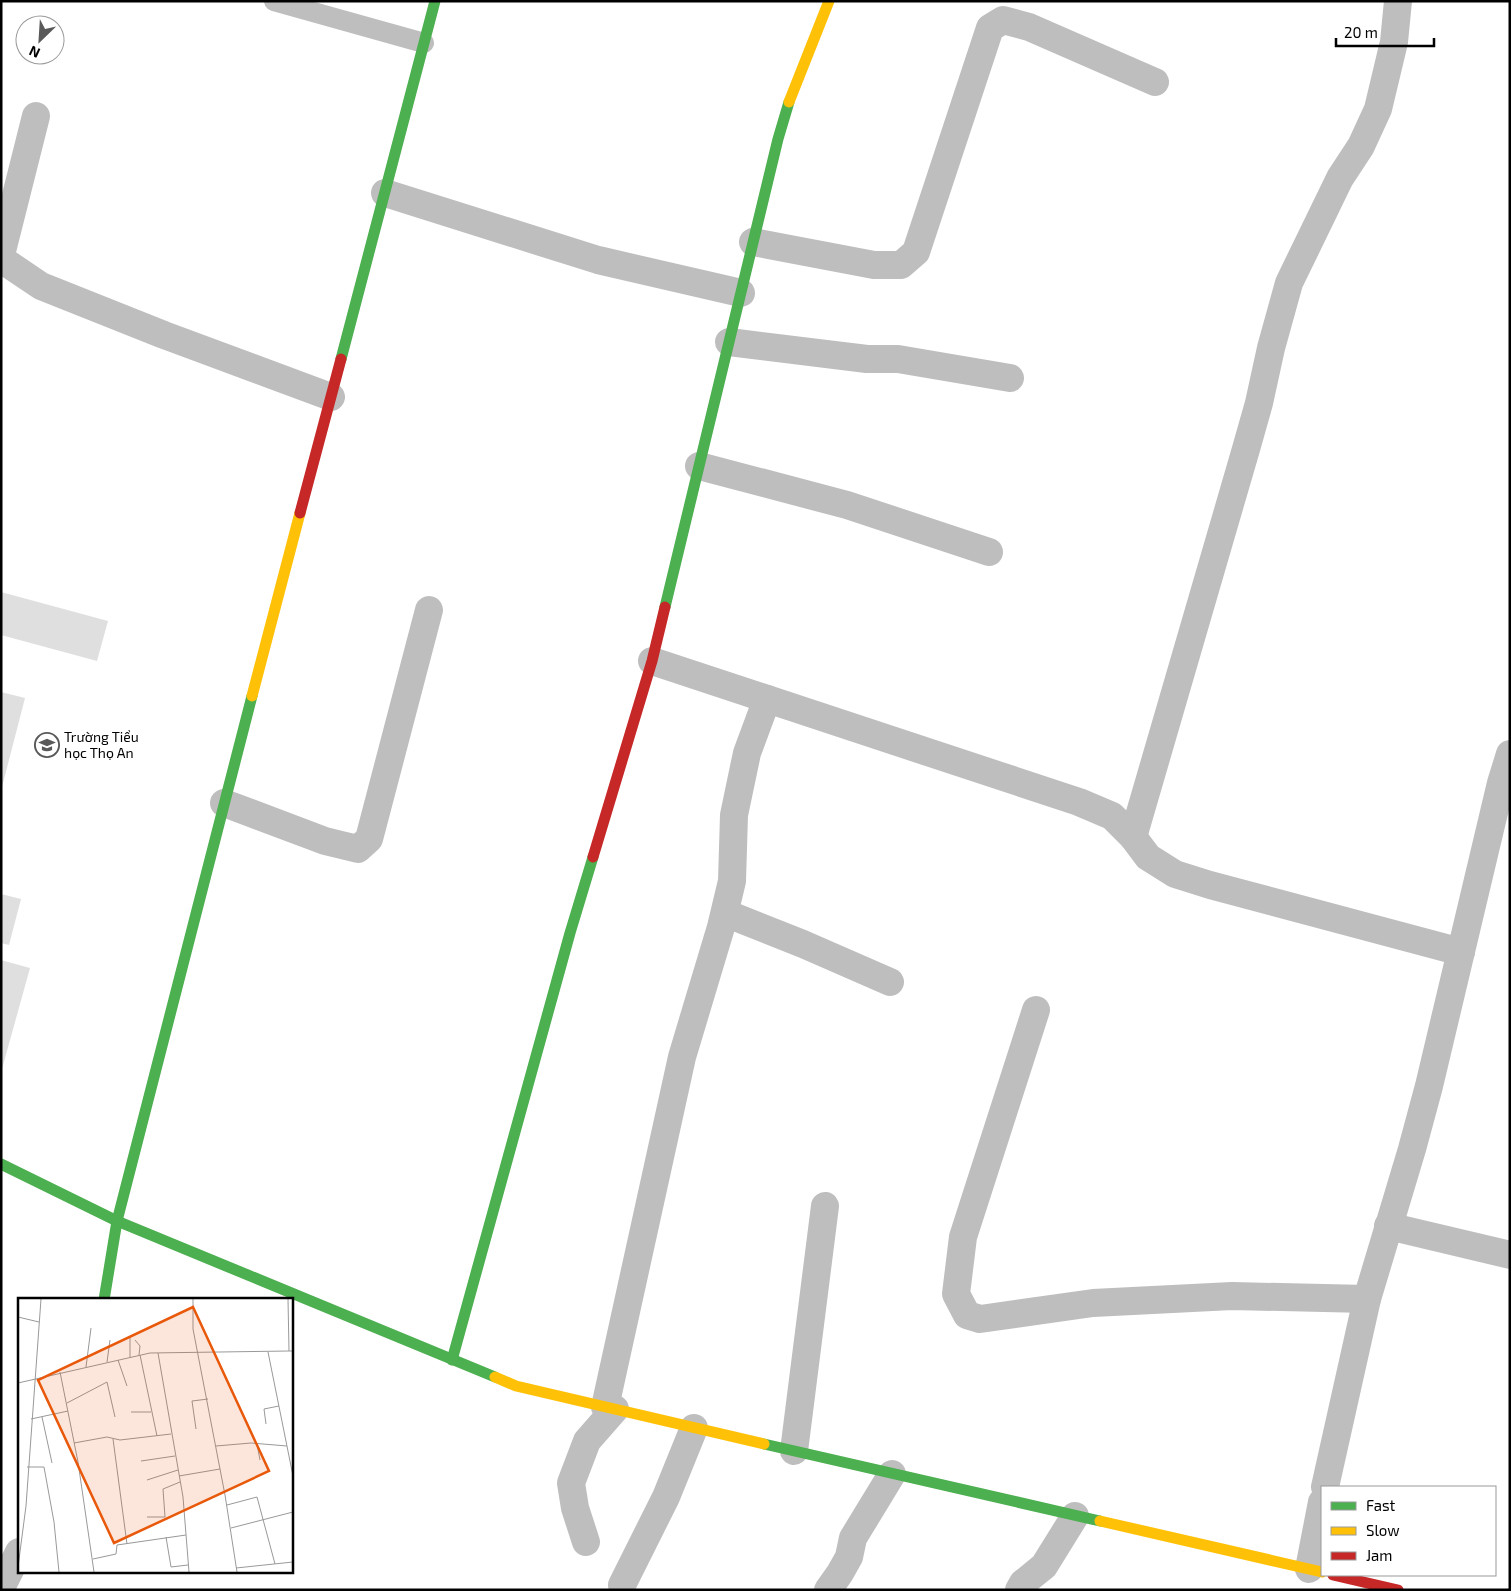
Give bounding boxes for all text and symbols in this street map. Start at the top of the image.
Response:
north arrow [15,15,65,65]
scale bar [1336,15,1434,47]
text: 20 m [1344,23,1378,41]
text: N [26,42,42,62]
place label: Trường Tiểu học Thọ An [64,728,139,761]
school or university icon: Trường Tiểu học Thọ An [34,732,60,758]
inset map [18,1298,292,1574]
legend [1321,1486,1496,1576]
text: Fast [1366,1496,1396,1514]
text: Slow [1366,1521,1400,1539]
text: Jam [1366,1546,1392,1564]

